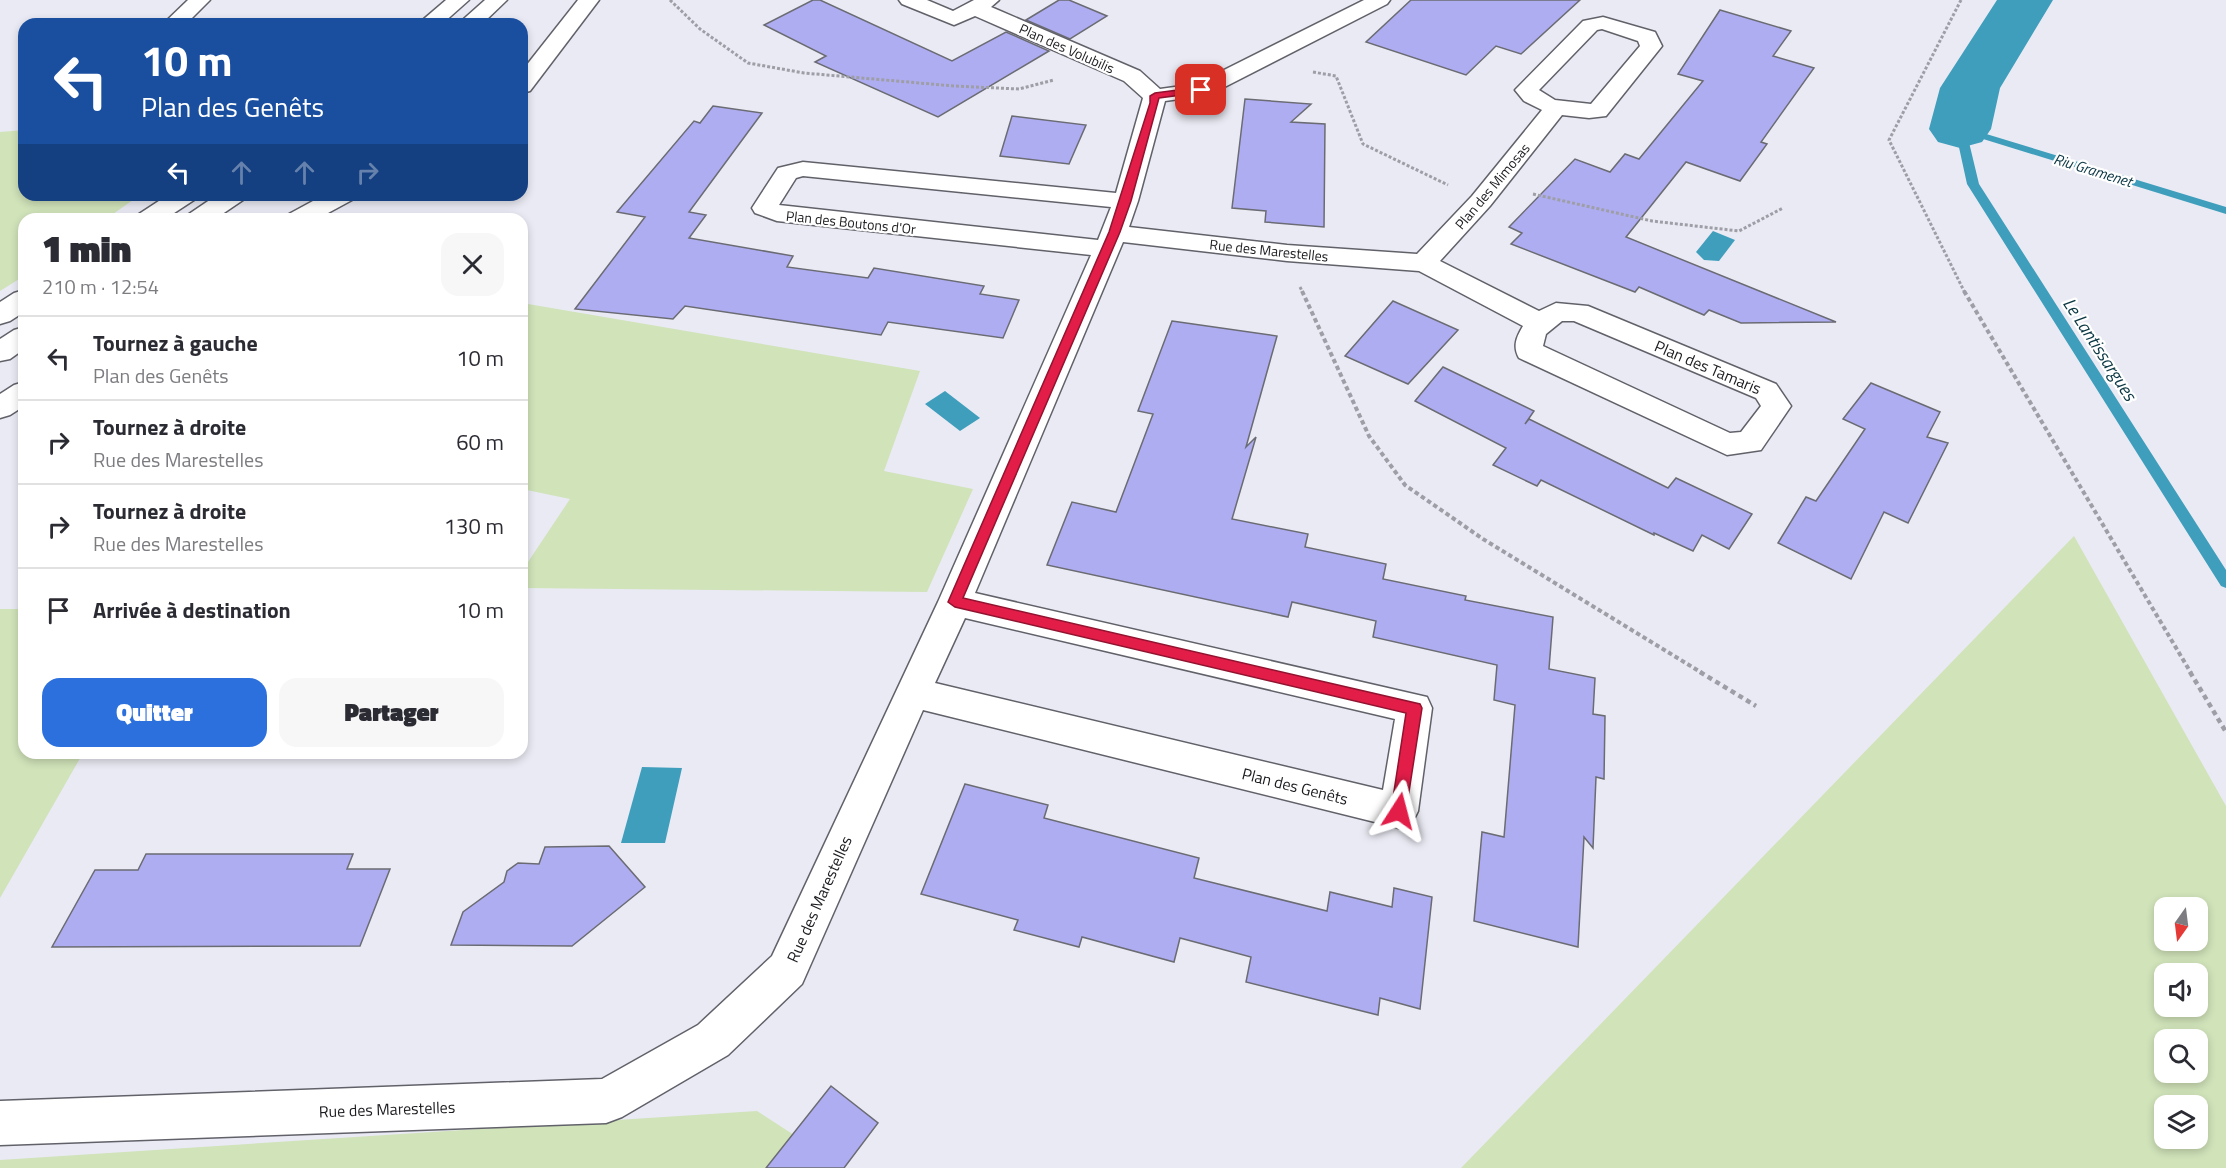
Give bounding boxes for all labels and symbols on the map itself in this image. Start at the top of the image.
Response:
street label: Plan des Volubilis [1016,18,1118,78]
pin [1175,64,1226,115]
street label: Plan des Mimosas [1450,138,1534,234]
water label: Riu Gramenet [2051,147,2137,193]
street label: Plan des Boutons d'Or [785,205,917,239]
street label: Rue des Marestelles [1209,233,1329,267]
water label: Le Lantissargues [2056,292,2144,407]
street label: Plan des Tamaris [1651,334,1765,400]
street label: Plan des Genêts [1239,761,1351,811]
position arrow [1367,779,1431,843]
street label: Rue des Marestelles [780,832,858,966]
north arrow [2154,897,2208,951]
street label: Rue des Marestelles [318,1095,456,1123]

